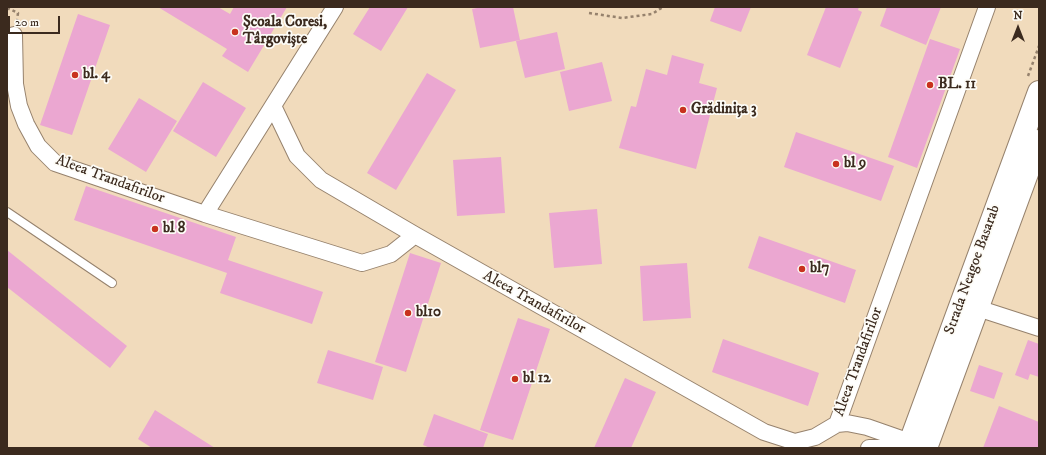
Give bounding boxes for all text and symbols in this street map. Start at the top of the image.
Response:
scale bar [10,8,62,34]
north arrow [998,8,1038,48]
text: N [1013,9,1023,23]
place label: Școala Coresi, Târgoviște [243,14,327,49]
text: 20 m [15,15,39,30]
marker: Școala Coresi, Târgoviște [230,27,240,37]
place label: bl. 4 [83,66,110,84]
marker: bl. 4 [70,70,80,80]
place label: BL. 11 [938,76,976,94]
marker: BL. 11 [925,80,935,90]
place label: Grădinița 3 [691,101,756,119]
marker: Grădinița 3 [678,105,688,115]
street label: Aleea Trandafirilor [53,152,167,208]
place label: bl 9 [844,155,866,173]
marker: bl 9 [831,159,841,169]
street label: Strada Neagoe Basarab [941,203,1005,337]
place label: bl 8 [163,220,185,238]
marker: bl 8 [150,224,160,234]
place label: bl7 [810,260,829,278]
marker: bl7 [797,264,807,274]
street label: Aleea Trandafirilor [480,267,588,339]
place label: bl10 [416,304,441,322]
street label: Aleea Trandafirilor [831,305,887,419]
marker: bl10 [403,308,413,318]
place label: bl 12 [523,370,551,388]
marker: bl 12 [510,374,520,384]

